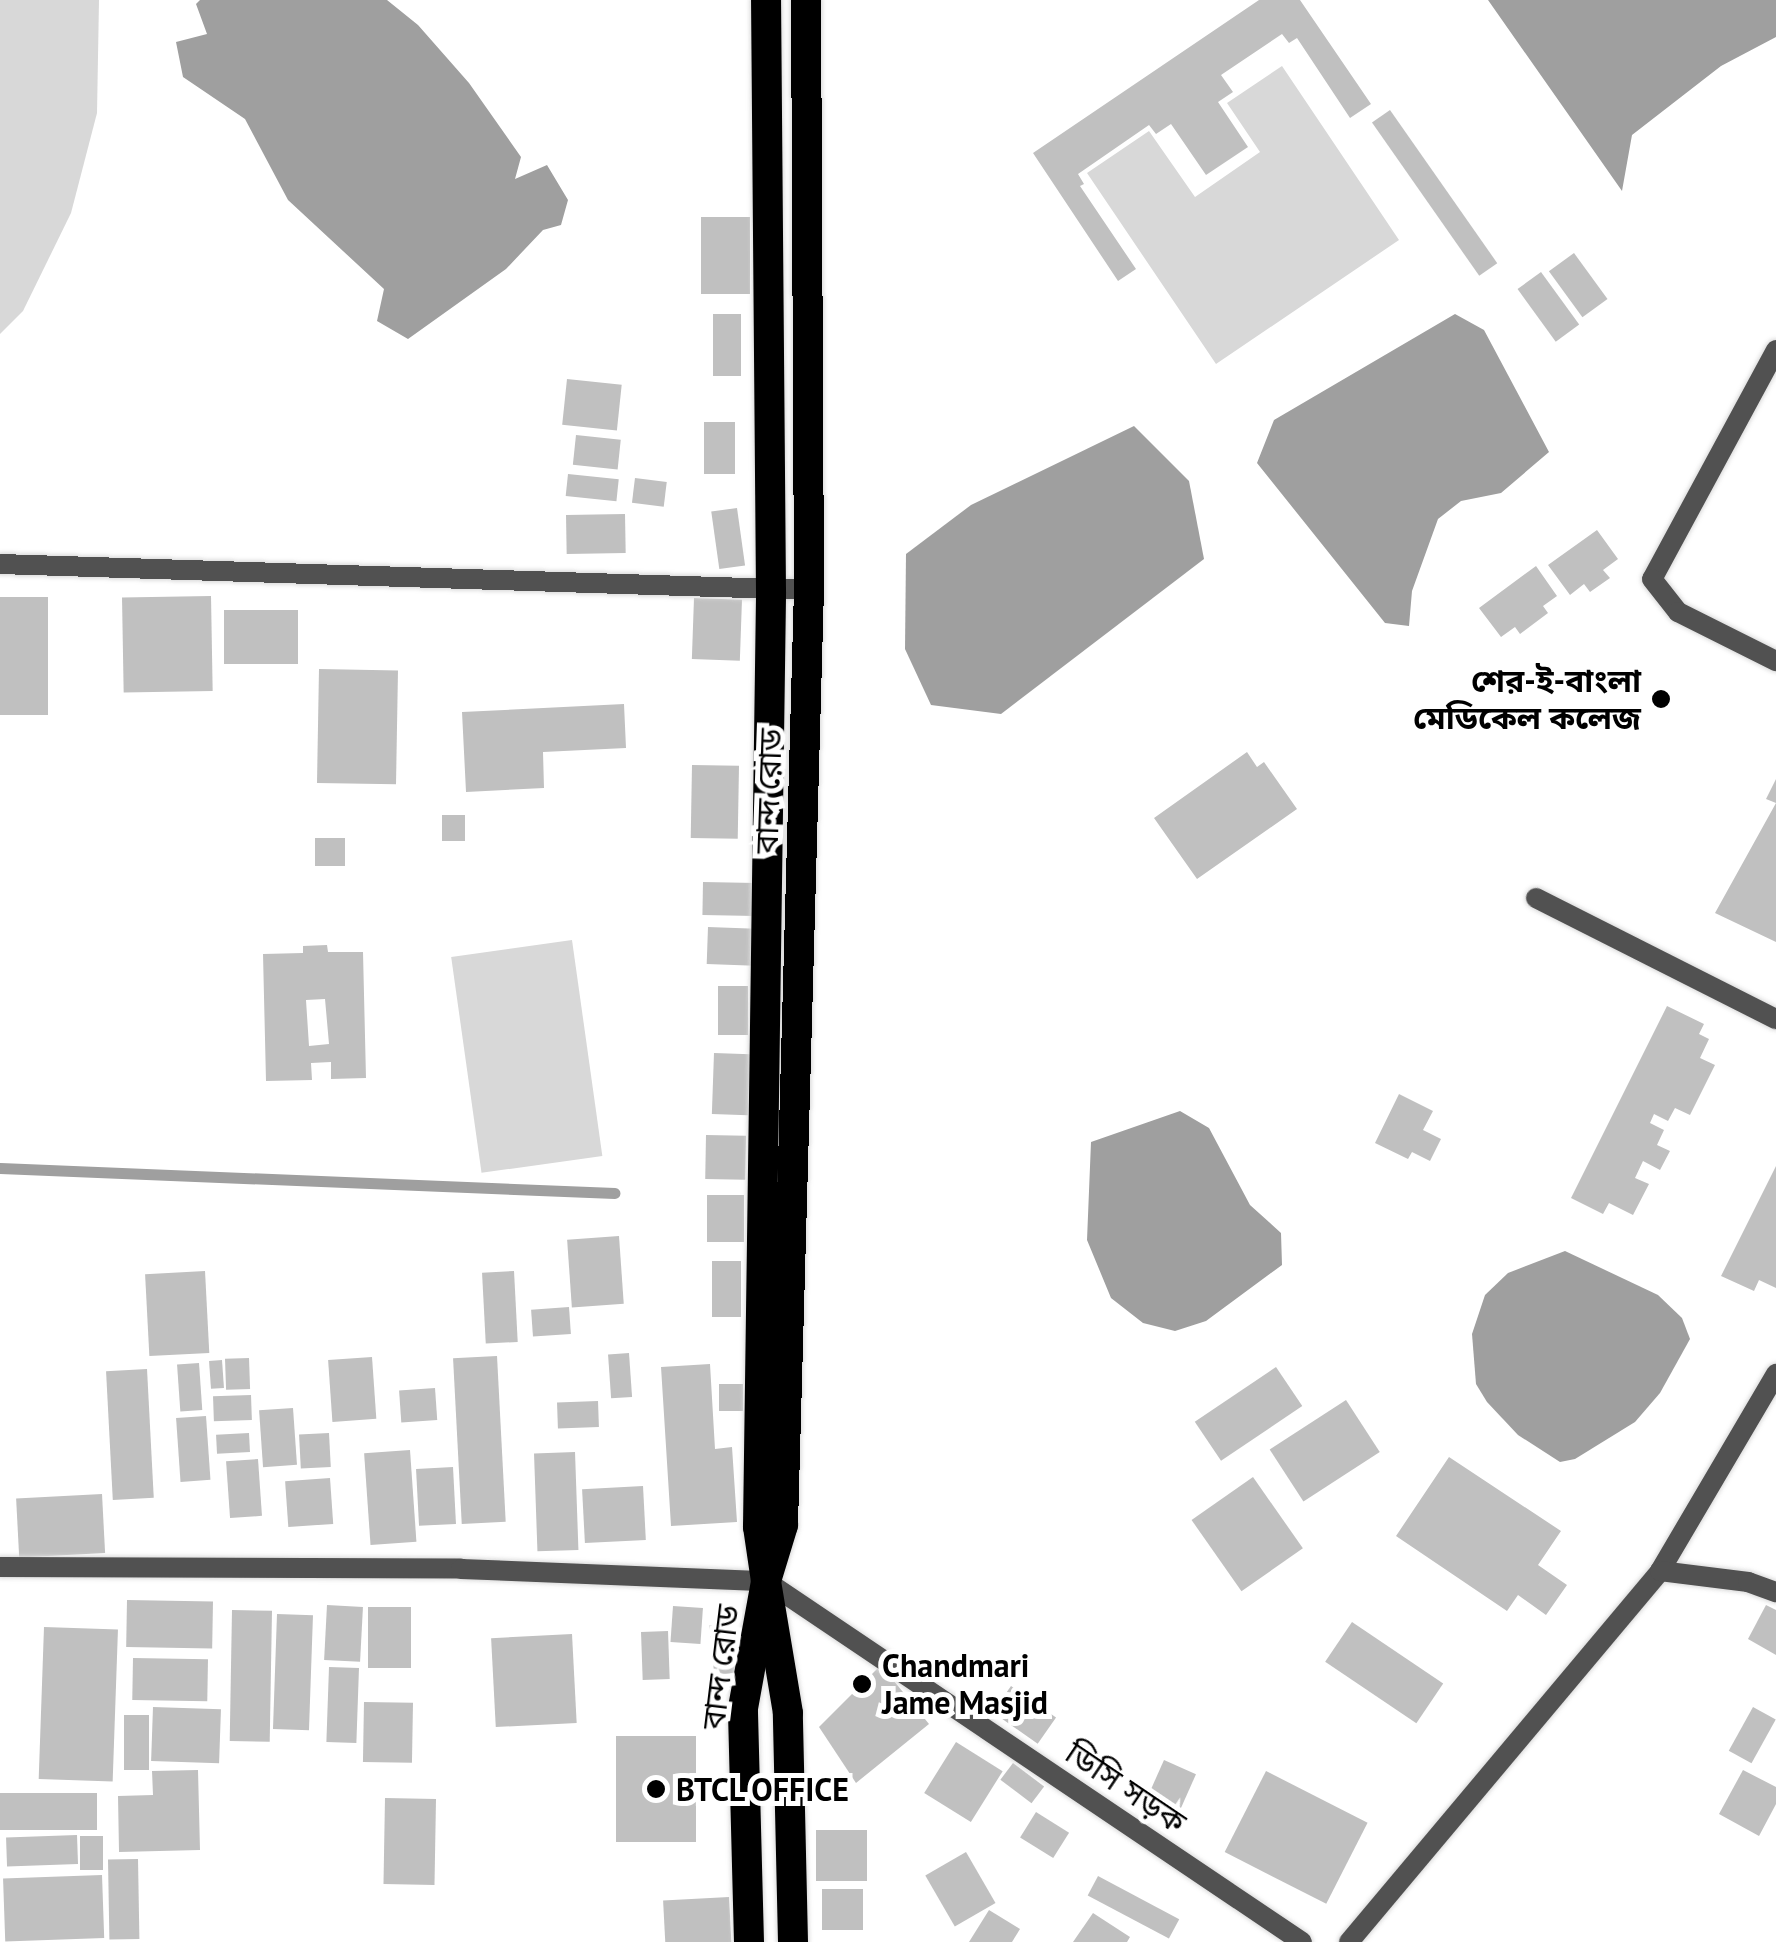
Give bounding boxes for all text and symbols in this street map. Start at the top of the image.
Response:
place label: শের-ই-বাংলা মেডিকেল কলেজ [1413,662,1641,737]
marker: শের-ই-বাংলা মেডিকেল কলেজ [1650,688,1672,710]
street label: বান্দ রোড [747,728,789,854]
street label: বান্দ রোড [693,1602,747,1732]
place label: Chandmari Jame Masjid [882,1647,1048,1722]
marker: Chandmari Jame Masjid [851,1673,873,1695]
street label: ডিসি সড়ক [1059,1733,1193,1841]
place label: BTCL OFFICE [676,1770,851,1808]
marker: BTCL OFFICE [645,1778,667,1800]

